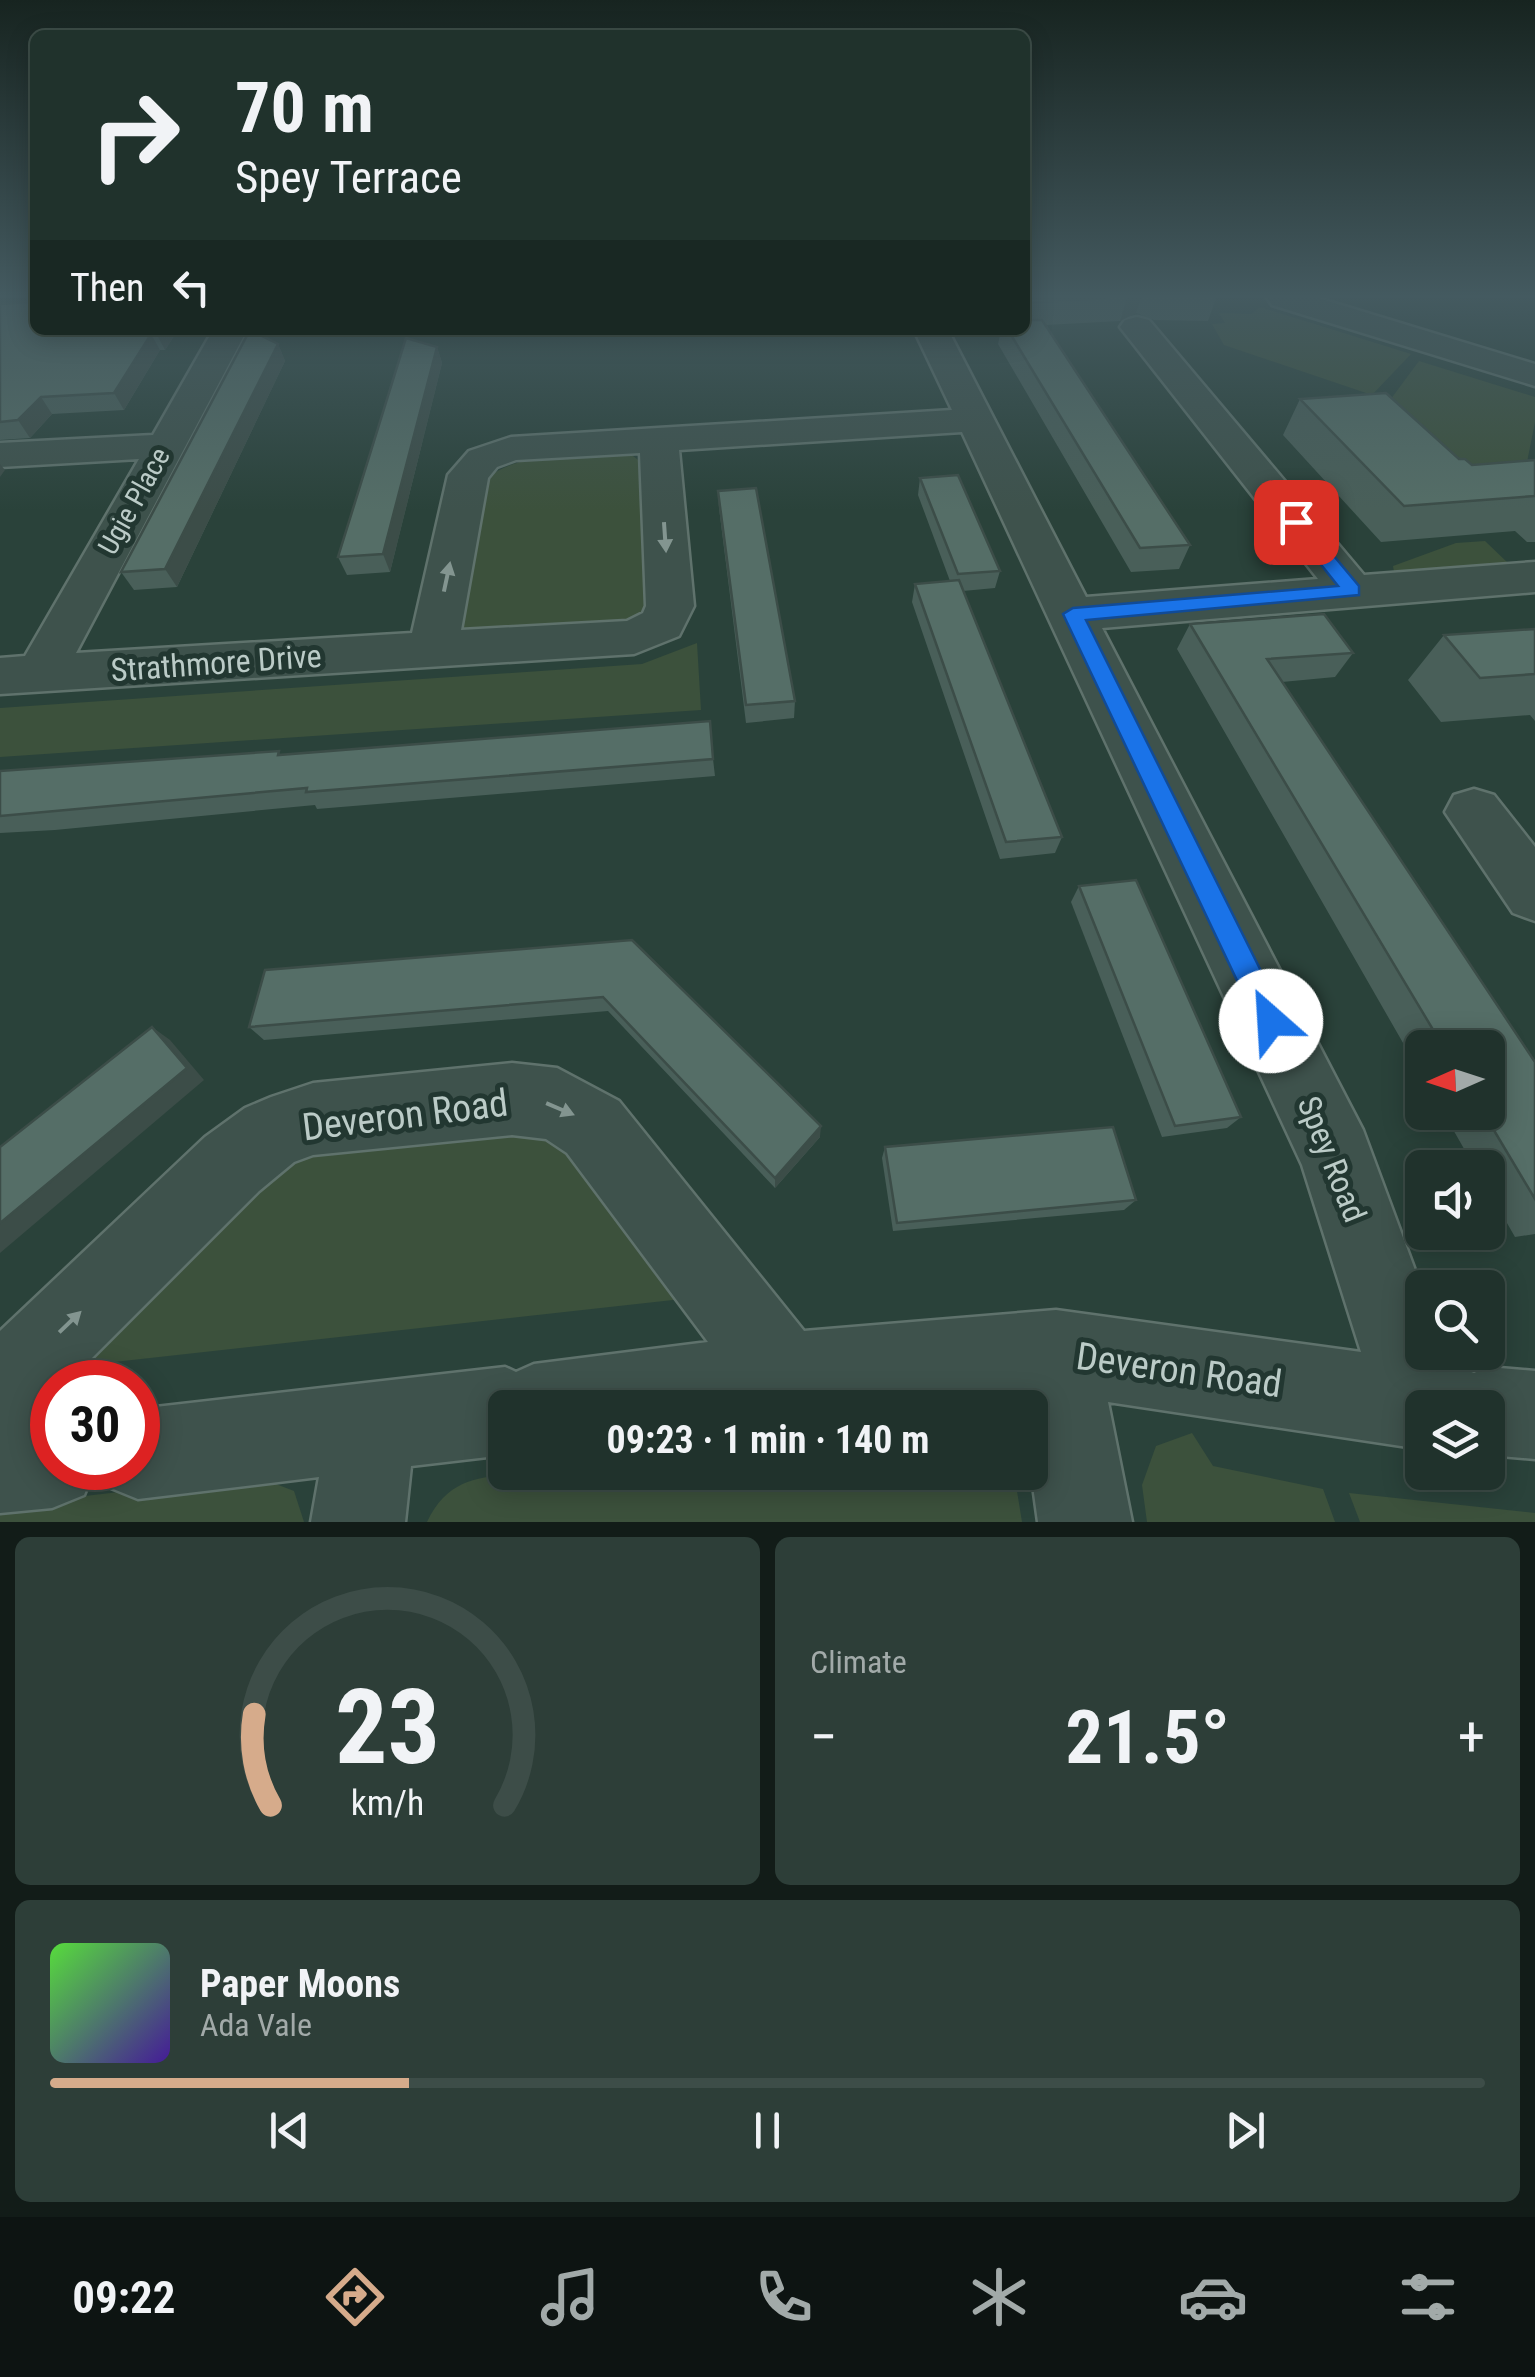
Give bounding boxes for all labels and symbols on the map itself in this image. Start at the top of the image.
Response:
street label: Ugie Place [91,442,177,560]
pin [1254,480,1339,565]
one-way arrow [657,521,673,553]
one-way arrow [440,561,456,592]
street label: Strathmore Drive [109,637,323,689]
position arrow [1219,969,1323,1073]
north arrow [1405,1030,1505,1130]
street label: Deveron Road [300,1081,510,1149]
street label: Spey Road [1290,1091,1374,1227]
one-way arrow [545,1101,574,1117]
one-way arrow [57,1311,81,1335]
street label: Deveron Road [1074,1334,1284,1406]
speed limit sign: 30 [30,1360,160,1490]

